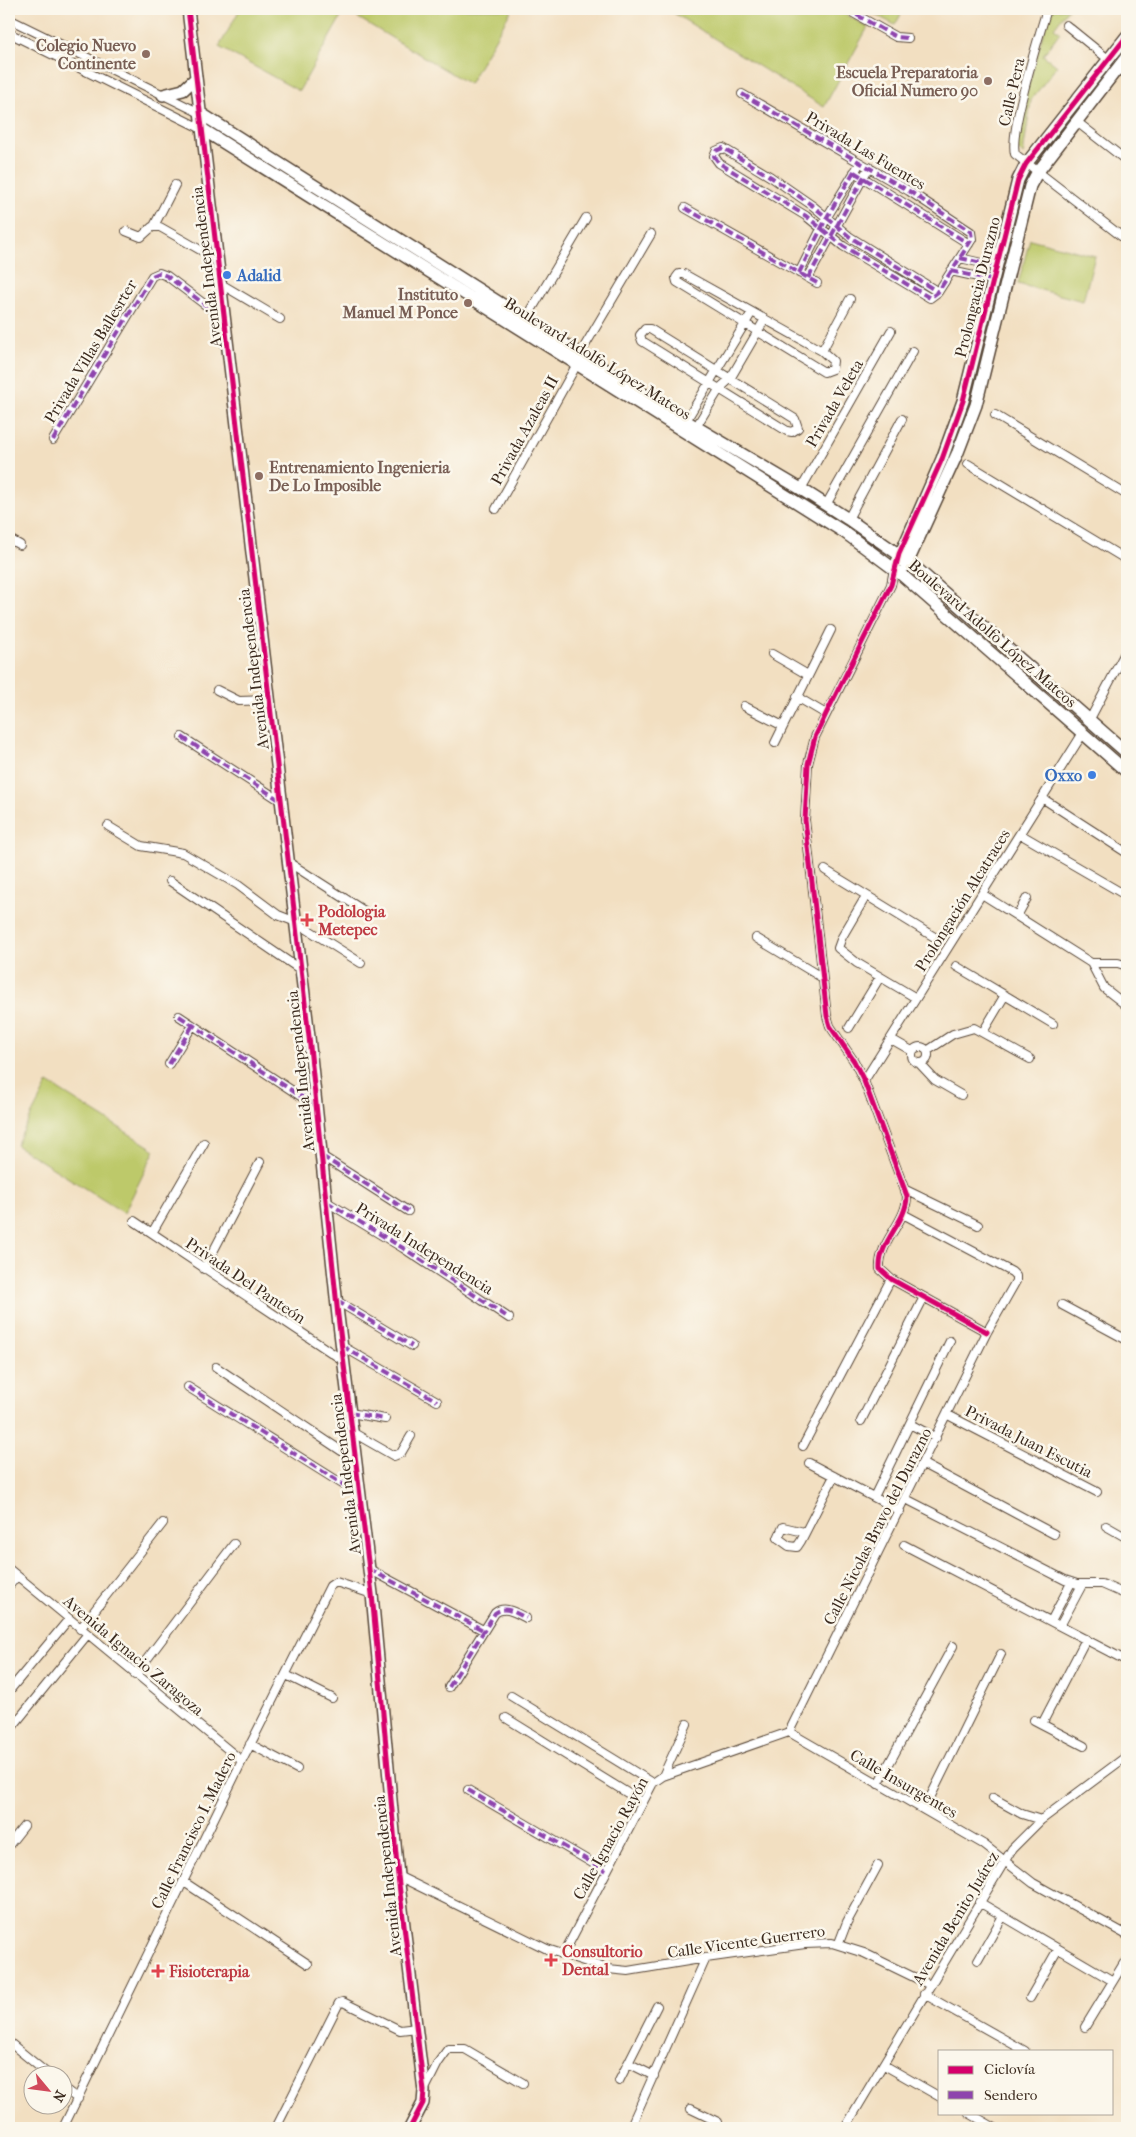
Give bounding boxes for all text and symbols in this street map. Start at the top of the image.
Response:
place label: Colegio Nuevo Continente [36,36,136,73]
marker: Colegio Nuevo Continente [140,48,152,60]
street label: Calle Pera [994,55,1029,128]
place label: Escuela Preparatoria Oficial Numero 90 [836,63,979,101]
marker: Escuela Preparatoria Oficial Numero 90 [982,75,994,87]
street label: Privada Las Fuentes [802,107,929,194]
street label: Avenida Independencia [187,185,226,349]
street label: Prolongacia Durazno [951,215,1004,359]
place label: Adalid [236,266,283,285]
marker: Adalid [221,269,233,281]
street label: Privada Villas Ballesrter [40,276,141,426]
place label: Instituto Manuel M Ponce [342,285,458,322]
street label: Boulevard Adolfo López Mateos [501,293,695,424]
marker: Instituto Manuel M Ponce [462,297,474,309]
street label: Privada Veleta [802,355,868,451]
street label: Privada Azaleas II [487,372,562,488]
place label: Entrenamiento Ingenieria De Lo Imposible [269,458,451,496]
marker: Entrenamiento Ingenieria De Lo Imposible [253,470,265,482]
street label: Boulevard Adolfo López Mateos [905,555,1081,712]
street label: Avenida Independencia [234,587,273,751]
place label: Oxxo [1045,766,1082,785]
marker: Oxxo [1086,769,1098,781]
street label: Prolongación Alcatraces [911,826,1014,975]
place label: Podologia Metepec [317,902,386,940]
marker: Podologia Metepec [300,913,314,927]
street label: Avenida Independencia [283,989,319,1153]
street label: Privada Independencia [352,1198,498,1299]
street label: Privada Del Panteón [182,1233,310,1328]
street label: Avenida Independencia [326,1392,365,1556]
street label: Privada Juan Escutia [962,1401,1096,1482]
street label: Calle Nicolas Bravo del Durazno [819,1424,936,1628]
street label: Avenida Ignacio Zaragoza [59,1591,208,1720]
street label: Calle Insurgentes [847,1745,961,1822]
street label: Calle Francisco I. Madero [147,1748,240,1912]
street label: Calle Ignacio Rayón [569,1773,652,1903]
street label: Avenida Independencia [370,1794,406,1958]
street label: Avenida Benito Juárez [908,1848,1003,1989]
street label: Calle Vicente Guerrero [666,1921,826,1962]
place label: Consultorio Dental [562,1942,643,1979]
marker: Consultorio Dental [544,1953,558,1967]
place label: Fisioterapia [168,1962,250,1982]
marker: Fisioterapia [151,1964,165,1978]
legend [938,2050,1114,2114]
text: Ciclovía [984,2060,1036,2078]
north arrow [22,2064,72,2114]
text: Sendero [984,2086,1038,2104]
text: N [49,2087,69,2105]

